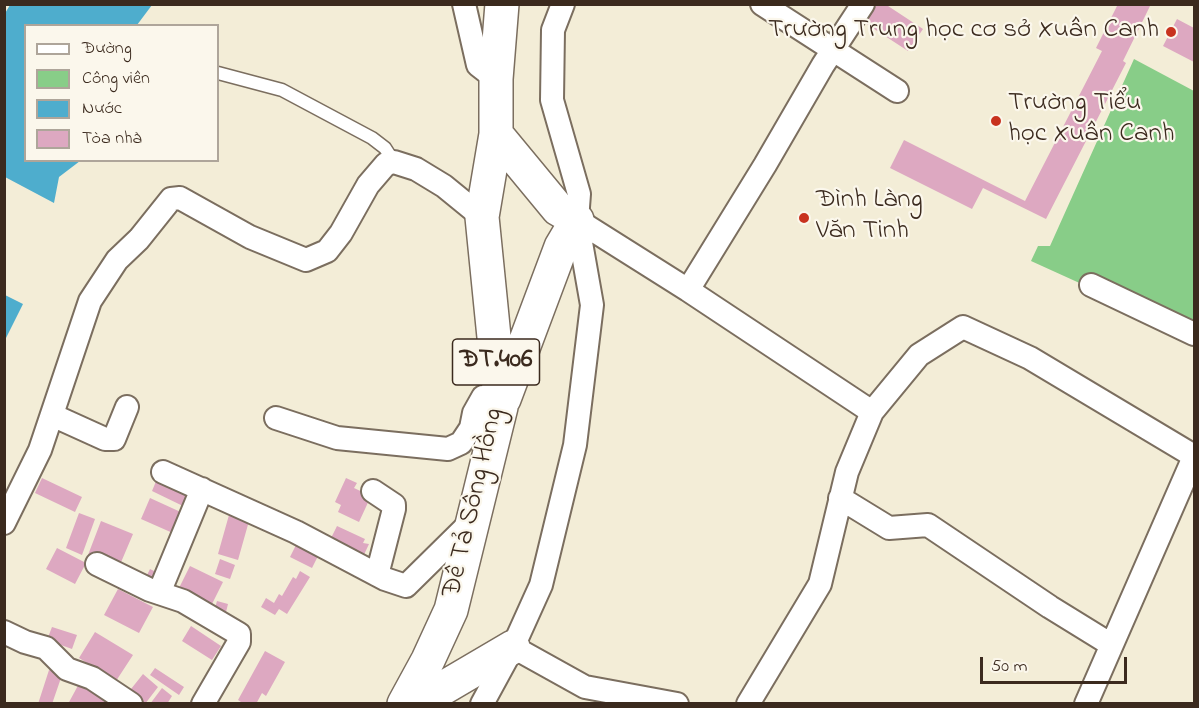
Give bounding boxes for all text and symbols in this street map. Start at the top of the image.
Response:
place label: Trường Trung học cơ sở Xuân Canh [768,16,1159,48]
legend [24,24,219,162]
marker: Trường Trung học cơ sở Xuân Canh [1164,25,1178,39]
text: Đường [82,36,132,62]
text: Công viên [82,66,150,92]
place label: Trường Tiểu học Xuân Canh [1008,89,1175,152]
text: Nước [82,96,122,122]
marker: Trường Tiểu học Xuân Canh [989,114,1003,128]
text: Tòa nhà [82,126,142,152]
place label: Đình Làng Văn Tinh [816,186,923,249]
marker: Đình Làng Văn Tinh [797,211,811,225]
road number: ĐT.406 [452,339,540,385]
street label: Đê Tả Sông Hồng [437,405,513,601]
scale bar [983,645,1130,683]
text: 50 m [991,654,1028,680]

